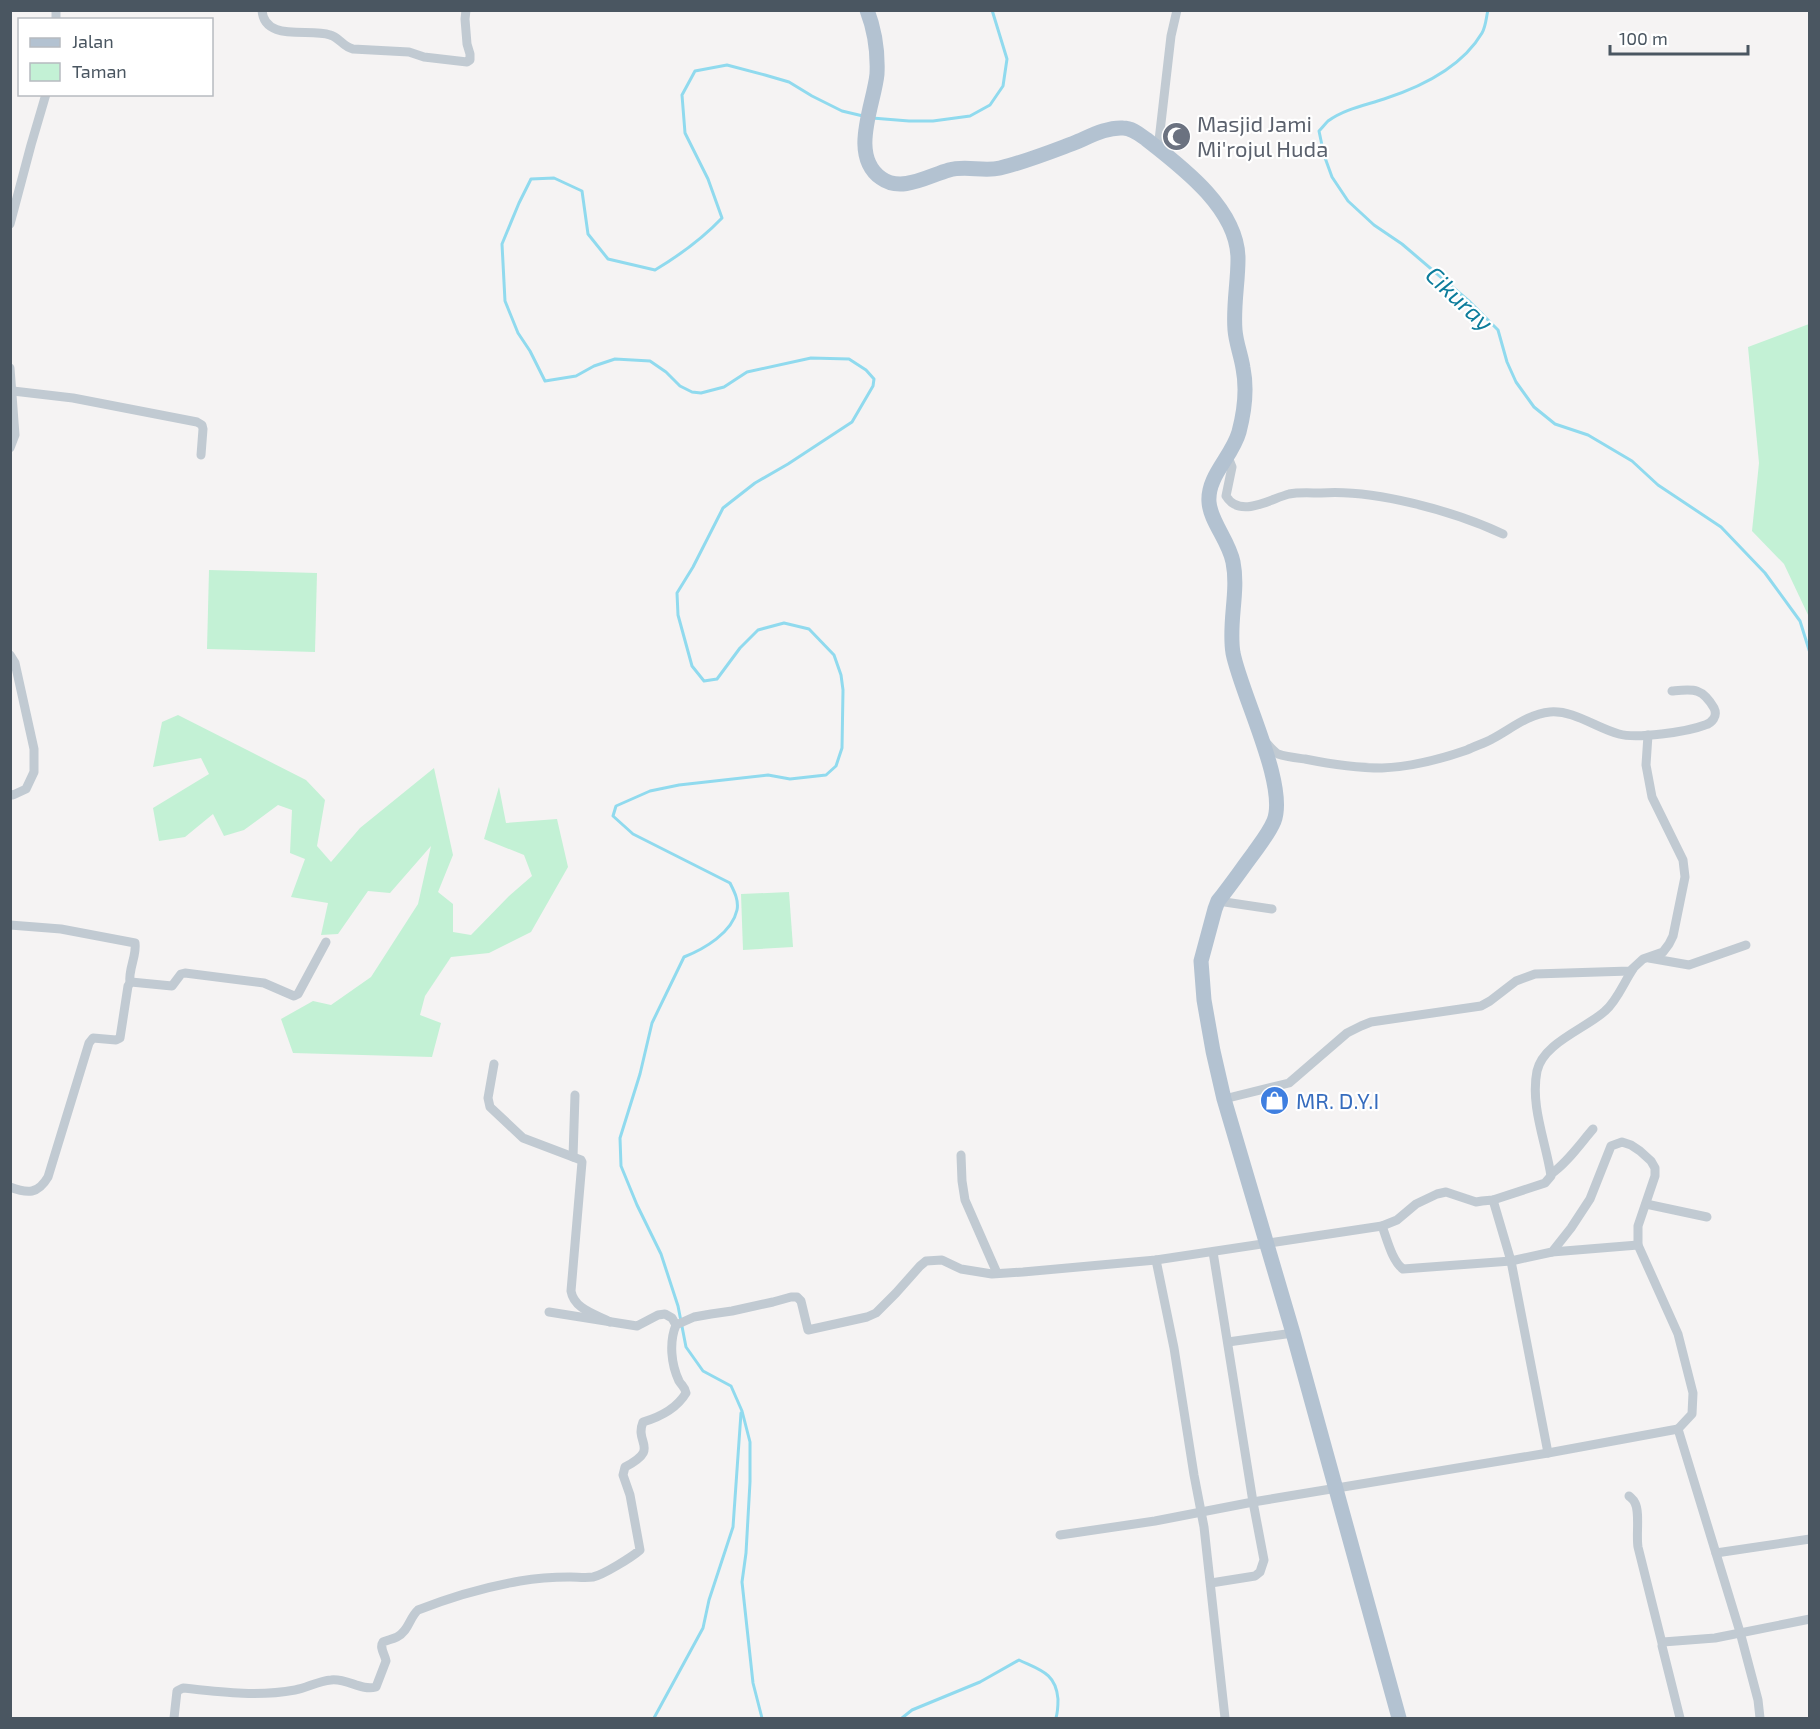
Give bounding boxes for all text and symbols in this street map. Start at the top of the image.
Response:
legend [18,18,213,96]
scale bar [1610,18,1748,56]
text: 100 m [1619,27,1668,49]
text: Jalan [72,30,114,52]
text: Taman [72,60,127,82]
place label: Masjid Jami Mi'rojul Huda [1197,110,1328,162]
mosque icon: Masjid Jami Mi'rojul Huda [1160,120,1192,152]
water label: Cikuray [1420,260,1500,336]
shop icon: MR. D.Y.I [1259,1084,1291,1116]
place label: MR. D.Y.I [1296,1087,1379,1113]

